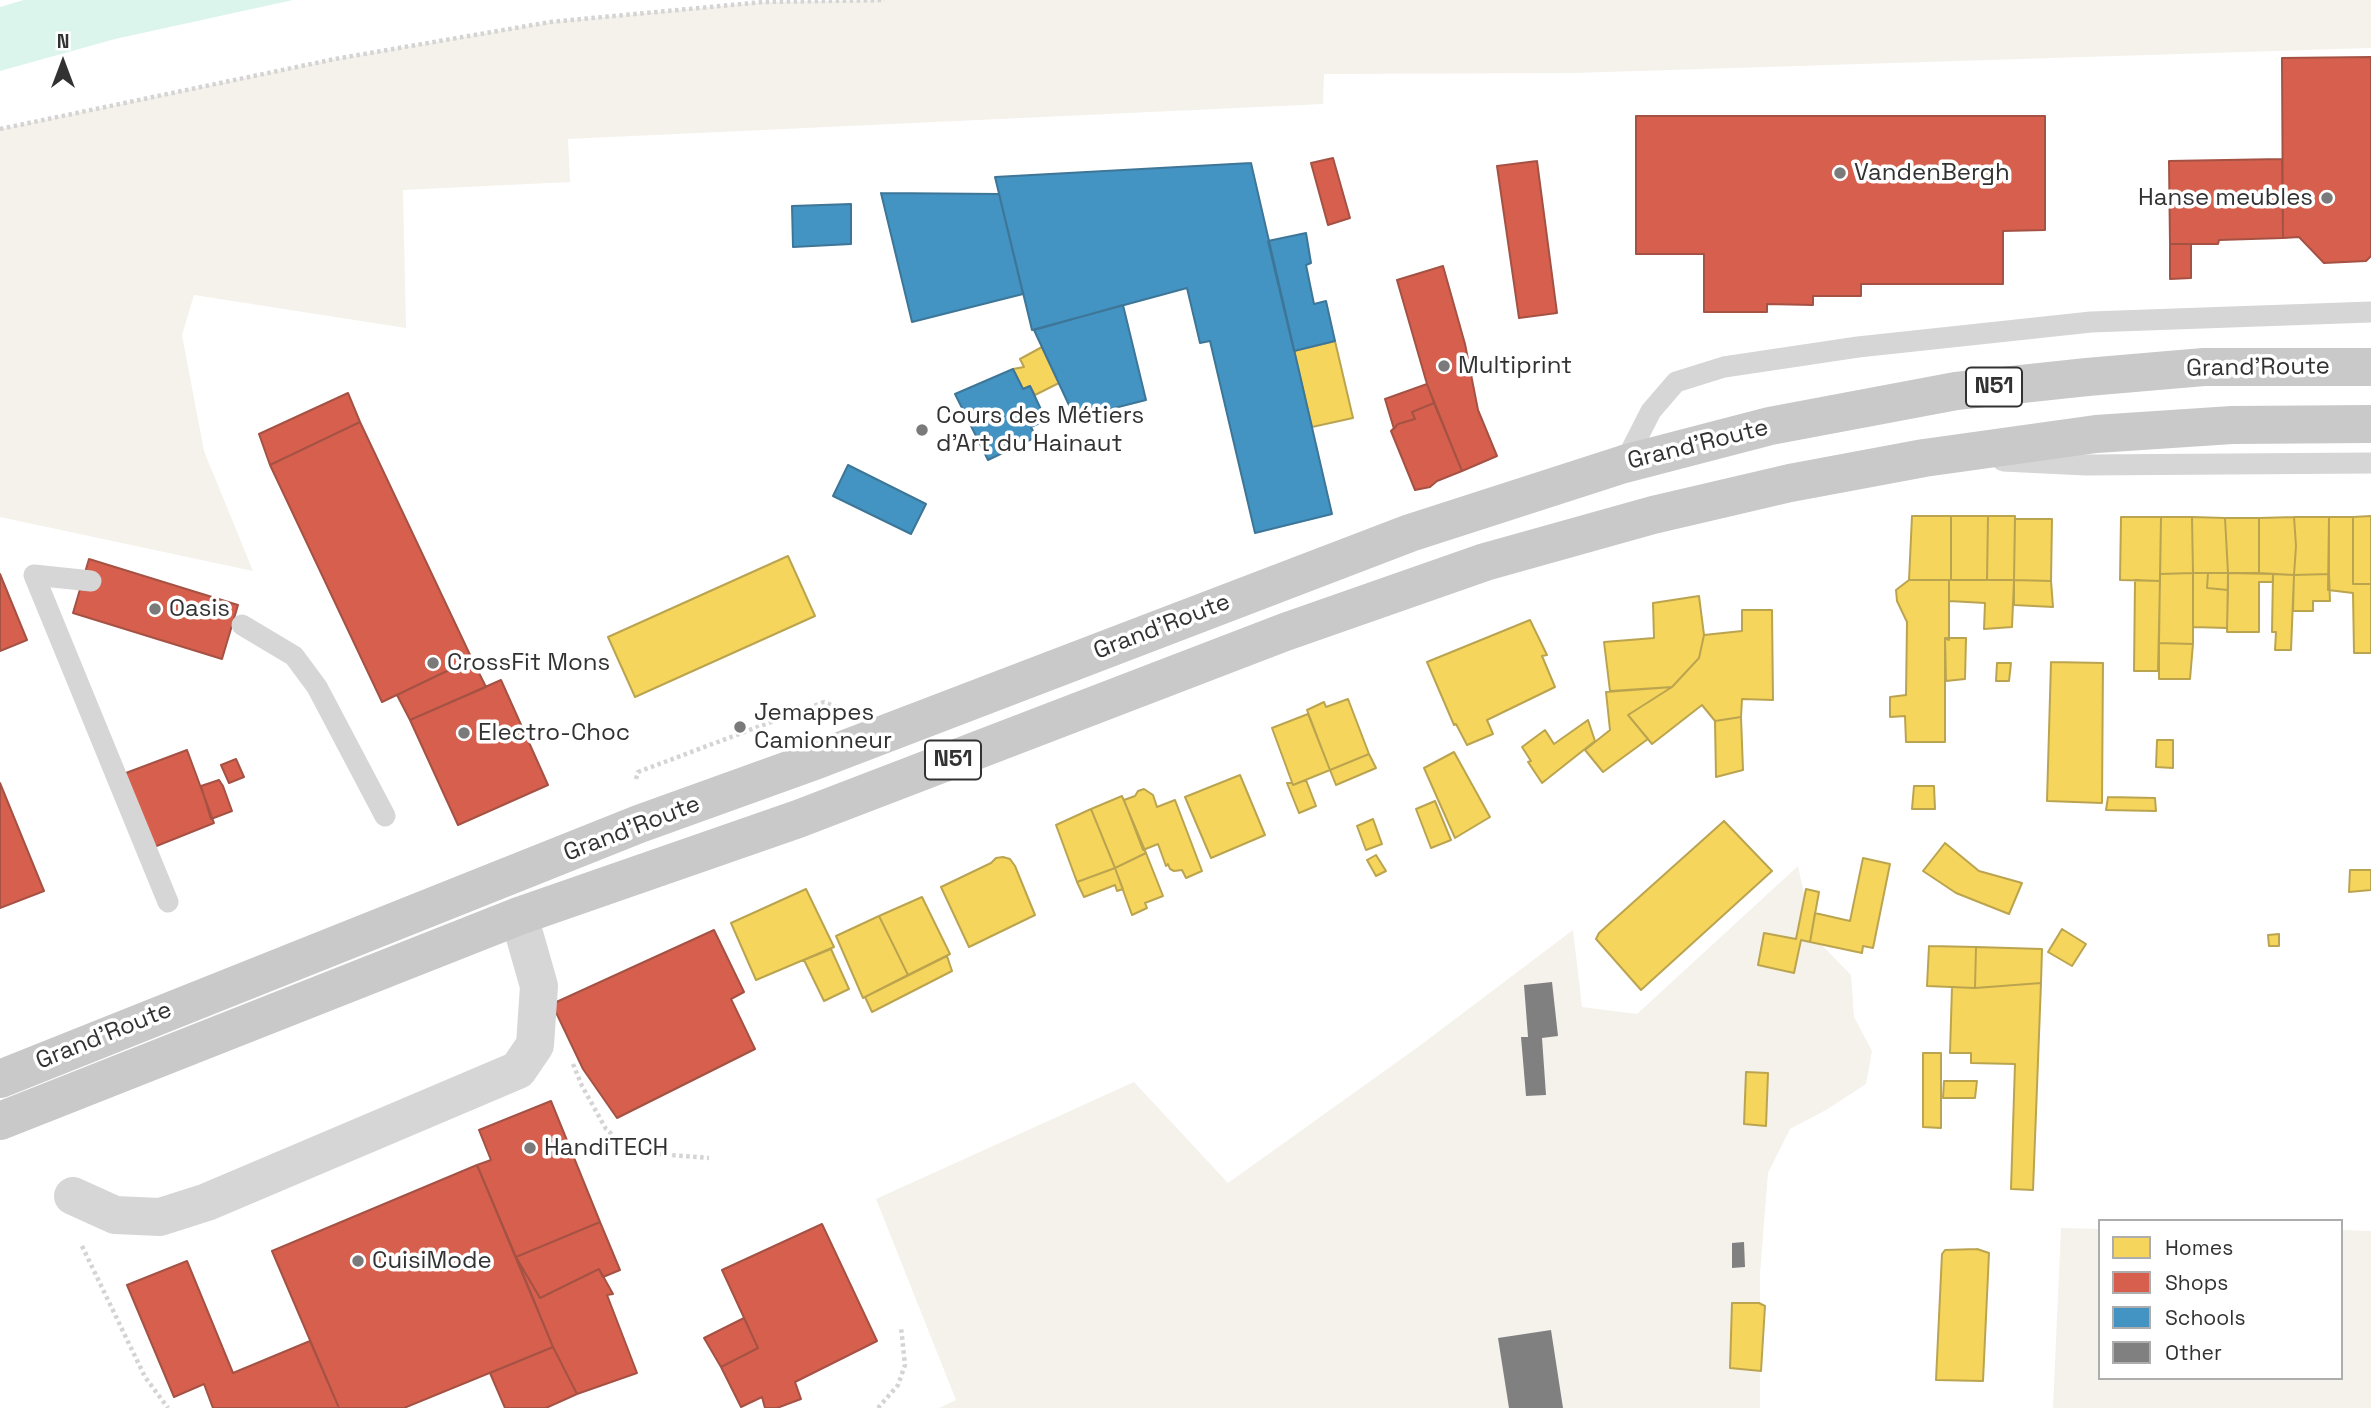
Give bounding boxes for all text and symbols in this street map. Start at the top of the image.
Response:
north arrow [28,28,98,98]
text: N [57,29,69,54]
place label: VandenBergh [1854,159,2010,187]
marker: VandenBergh [1832,165,1848,181]
place label: Hanse meubles [2138,184,2313,212]
marker: Hanse meubles [2319,190,2335,206]
place label: Multiprint [1458,352,1572,380]
street label: Grand'Route [2186,352,2330,384]
marker: Multiprint [1436,358,1452,374]
road number: N51 [1966,368,2022,406]
place label: Cours des Métiers d'Art du Hainaut [936,402,1144,458]
street label: Grand'Route [1625,414,1771,476]
marker: Cours des Métiers d'Art du Hainaut [914,422,930,438]
street label: Grand'Route [1090,588,1234,666]
place label: Oasis [169,595,230,623]
marker: Oasis [147,601,163,617]
place label: CrossFit Mons [447,649,610,677]
marker: CrossFit Mons [425,655,441,671]
place label: Jemappes Camionneur [754,699,892,755]
place label: Electro-Choc [478,719,630,747]
marker: Jemappes Camionneur [732,719,748,735]
marker: Electro-Choc [456,725,472,741]
road number: N51 [925,740,981,780]
street label: Grand'Route [560,790,704,868]
street label: Grand'Route [32,996,176,1076]
place label: HandiTECH [544,1134,668,1162]
marker: HandiTECH [522,1140,538,1156]
legend [2098,1219,2343,1380]
text: Homes [2165,1234,2233,1261]
place label: CuisiMode [372,1247,492,1275]
marker: CuisiMode [350,1253,366,1269]
text: Shops [2165,1269,2228,1296]
text: Schools [2165,1304,2245,1331]
text: Other [2165,1339,2222,1366]

